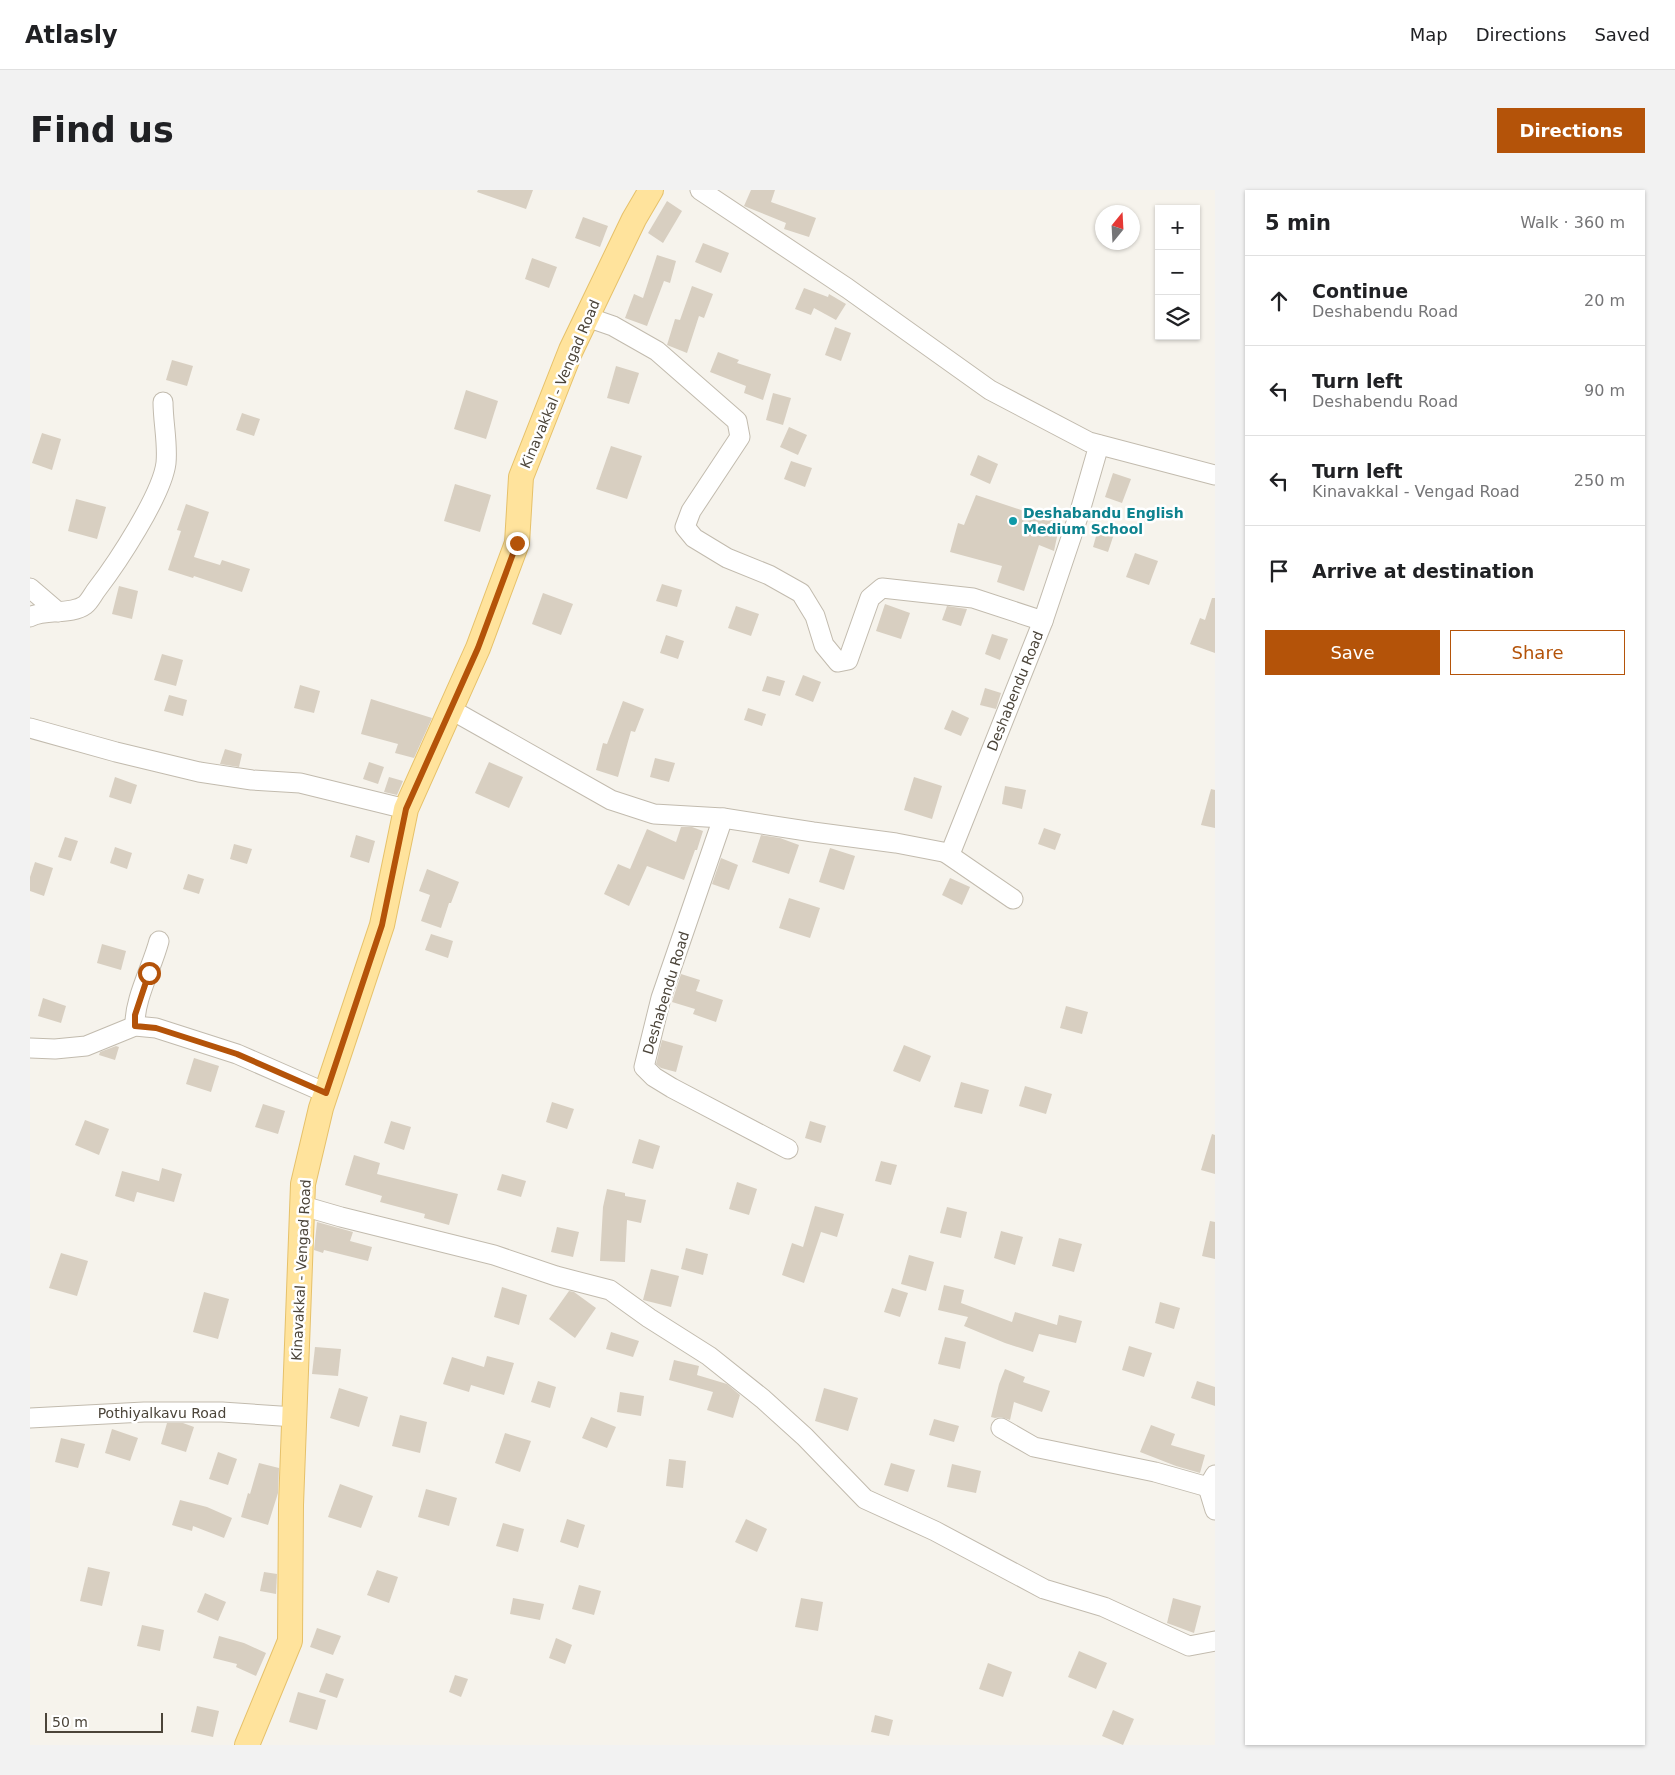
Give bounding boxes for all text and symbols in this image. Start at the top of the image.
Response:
text: Atlasly [25,21,118,49]
text: Map [1410,24,1448,45]
text: Directions [1476,24,1566,45]
text: Saved [1594,24,1650,45]
button: Directions [1497,108,1645,153]
text: Find us [30,110,174,150]
north arrow [1095,205,1140,250]
map controls [1155,205,1200,340]
button: + [1155,205,1200,250]
text: 5 min [1265,211,1331,235]
text: Walk · 360 m [1520,213,1625,232]
button: − [1155,250,1200,295]
text: Continue [1312,280,1408,302]
icon: ahead [1265,287,1293,315]
text: 20 m [1584,291,1625,310]
button: layers [1155,295,1200,340]
street label: Kinavakkal - Vengad Road [517,297,603,471]
text: Deshabendu Road [1312,302,1458,321]
text: Turn left [1312,370,1403,392]
icon: left [1265,377,1293,405]
text: 90 m [1584,381,1625,400]
text: Deshabendu Road [1312,392,1458,411]
text: Turn left [1312,460,1403,482]
icon: left [1265,467,1293,495]
text: 250 m [1574,471,1625,490]
text: Kinavakkal - Vengad Road [1312,482,1520,501]
place label: Deshabandu English Medium School [1023,505,1184,537]
marker: Deshabandu English Medium School [1007,515,1019,527]
route end [506,532,529,555]
icon: arrive [1265,557,1293,585]
text: Arrive at destination [1312,560,1534,582]
street label: Deshabendu Road [984,629,1046,753]
button: Save [1265,630,1440,675]
button: Share [1450,630,1625,675]
street label: Deshabendu Road [640,930,692,1056]
route start [138,962,161,985]
street label: Kinavakkal - Vengad Road [288,1179,314,1361]
street label: Pothiyalkavu Road [98,1405,226,1421]
scale bar [45,1710,162,1733]
text: 50 m [52,1714,88,1730]

